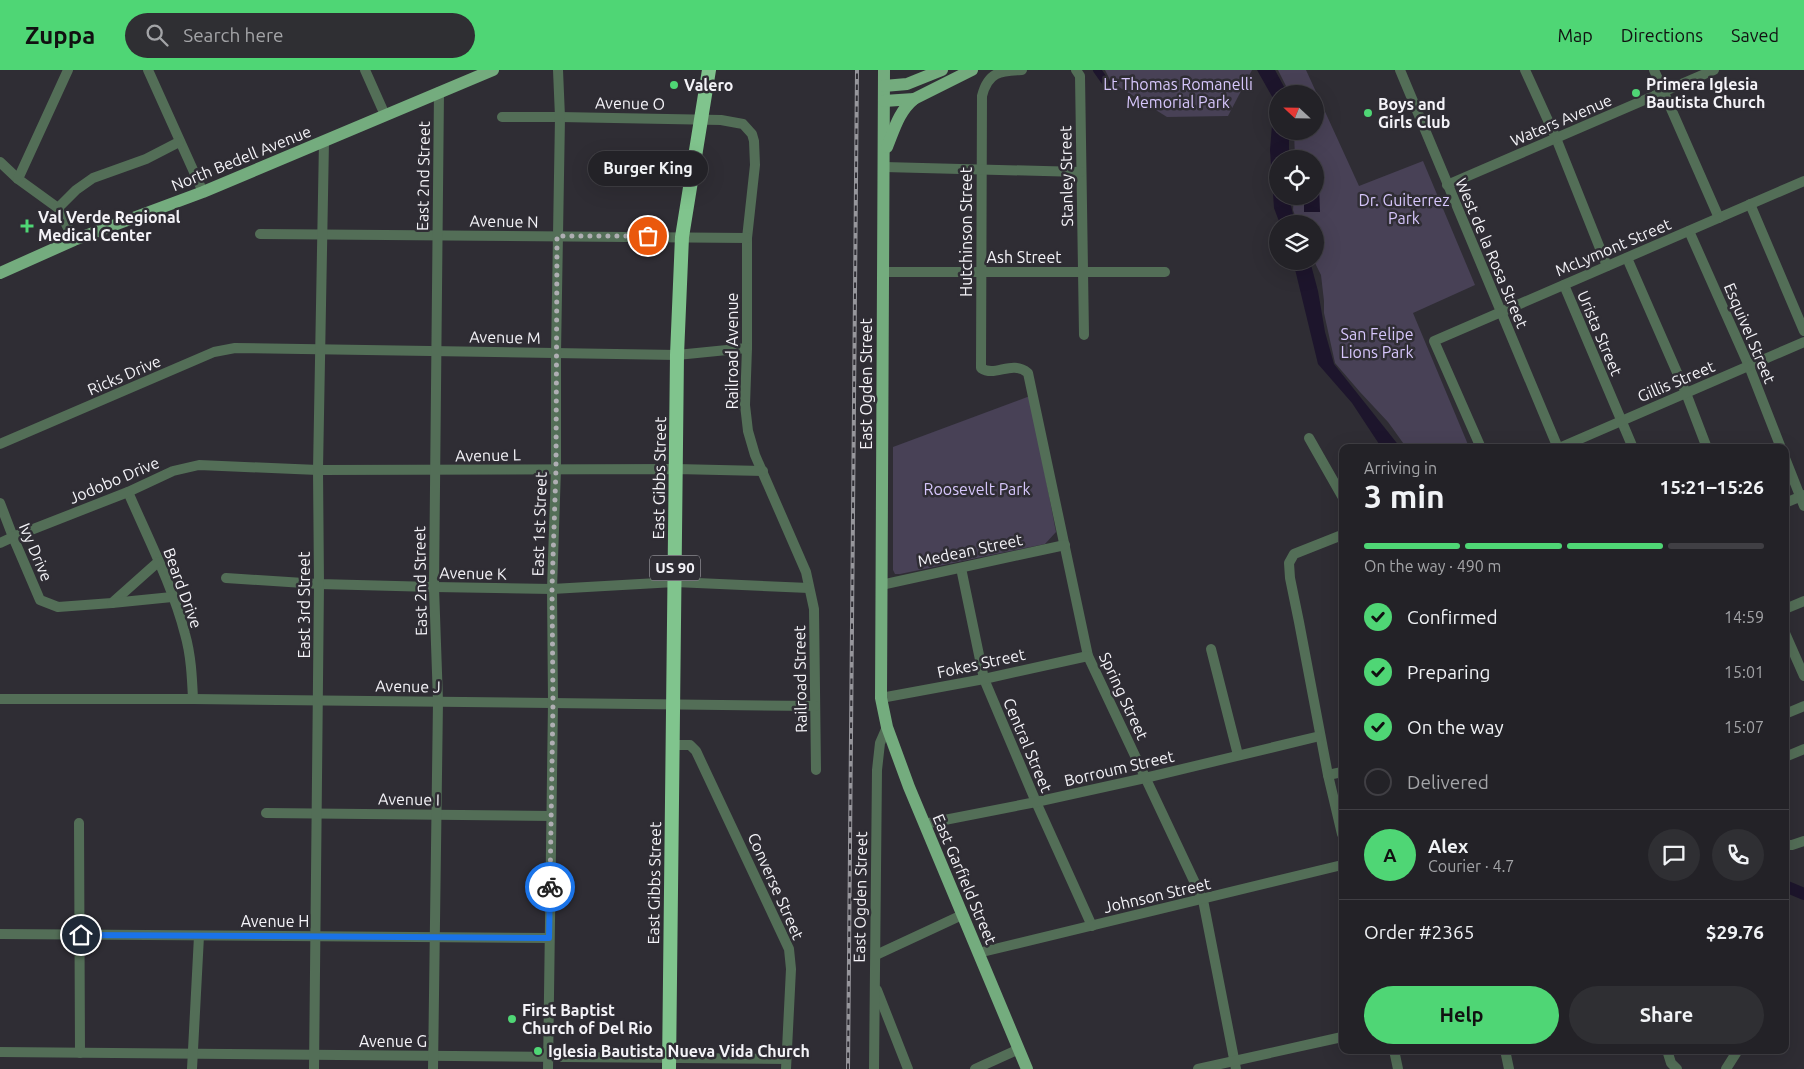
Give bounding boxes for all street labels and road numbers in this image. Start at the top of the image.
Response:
street label: Waters Avenue [1508,91,1614,149]
street label: Avenue O [595,93,665,113]
street label: East 2nd Street [413,120,433,231]
street label: North Bedell Avenue [169,122,313,194]
street label: Stanley Street [1056,125,1076,227]
street label: Hutchinson Street [957,166,975,297]
street label: West de la Rosa Street [1452,175,1532,331]
street label: Avenue N [469,211,539,231]
street label: McLymont Street [1552,214,1674,279]
street label: Ash Street [986,248,1062,266]
street label: Esquivel Street [1721,280,1780,387]
street label: Urista Street [1574,288,1626,379]
street label: Railroad Avenue [723,293,741,409]
street label: East Ogden Street [857,318,875,450]
street label: Avenue M [469,327,541,347]
street label: Ricks Drive [85,352,163,398]
street label: Gillis Street [1635,356,1718,405]
street label: East Gibbs Street [649,416,669,539]
street label: Avenue L [455,445,521,465]
street label: Jodobo Drive [66,453,162,507]
street label: East 1st Street [528,471,550,577]
street label: Ivy Drive [16,520,56,584]
street label: East 2nd Street [410,525,430,636]
street label: Medean Street [916,530,1025,570]
street label: Beard Drive [160,545,206,631]
street label: East 3rd Street [295,551,313,658]
road number: US 90 [650,556,700,580]
street label: Avenue K [439,563,507,583]
street label: Railroad Street [790,624,810,733]
street label: Fokes Street [935,645,1027,681]
street label: Spring Street [1096,649,1152,743]
street label: Avenue J [375,676,441,696]
street label: Central Street [1000,695,1056,796]
street label: Borroum Street [1062,746,1176,789]
street label: Avenue I [378,789,440,809]
street label: East Garfield Street [929,811,1001,947]
street label: East Gibbs Street [644,821,664,944]
street label: Converse Street [744,830,808,943]
street label: East Ogden Street [850,830,870,963]
street label: Johnson Street [1102,874,1213,916]
street label: Avenue H [241,912,309,930]
street label: Avenue G [359,1032,427,1050]

